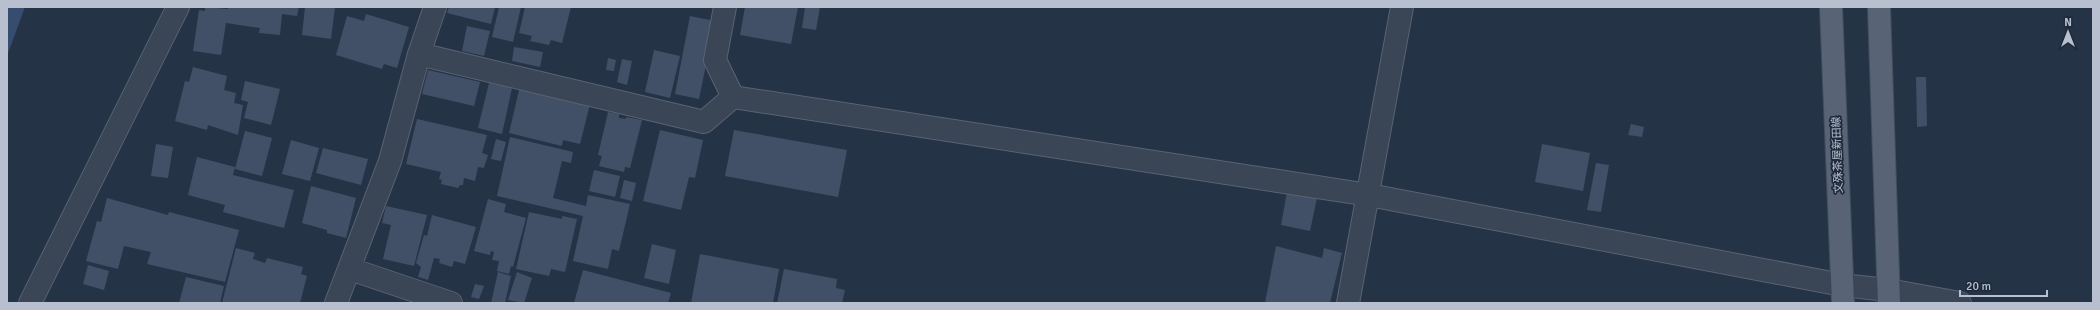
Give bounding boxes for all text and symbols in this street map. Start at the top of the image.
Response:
north arrow [2048,12,2088,52]
text: N [2064,16,2072,29]
street label: 文殊茶屋新田線 [1830,116,1845,194]
scale bar [1960,272,2047,298]
text: 20 m [1966,279,1991,294]

